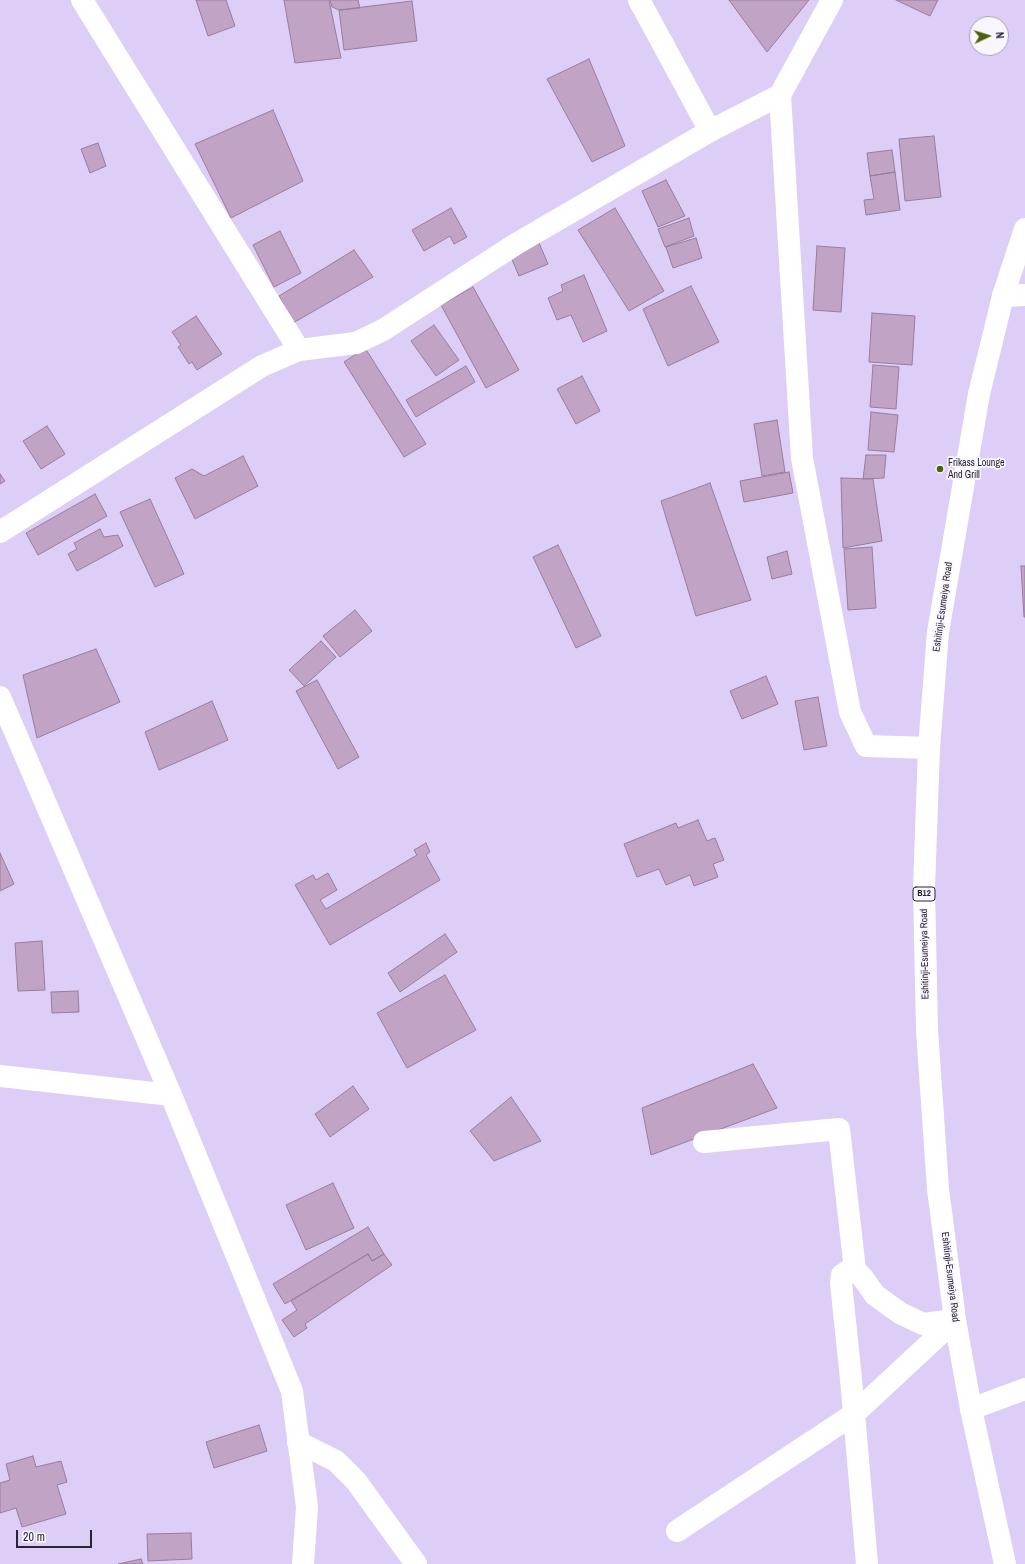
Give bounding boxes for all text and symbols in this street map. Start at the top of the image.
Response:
north arrow [969,16,1009,56]
text: N [993,31,1007,39]
place label: Frikass Lounge And Grill [948,457,1005,480]
marker: Frikass Lounge And Grill [935,464,945,474]
street label: Eshitinji-Esumeiya Road [931,561,955,653]
road number: B12 [913,887,935,901]
street label: Eshitinji-Esumeiya Road [918,909,932,999]
street label: Eshitinji-Esumeiya Road [939,1231,961,1323]
scale bar [18,1522,94,1548]
text: 20 m [23,1529,45,1545]

